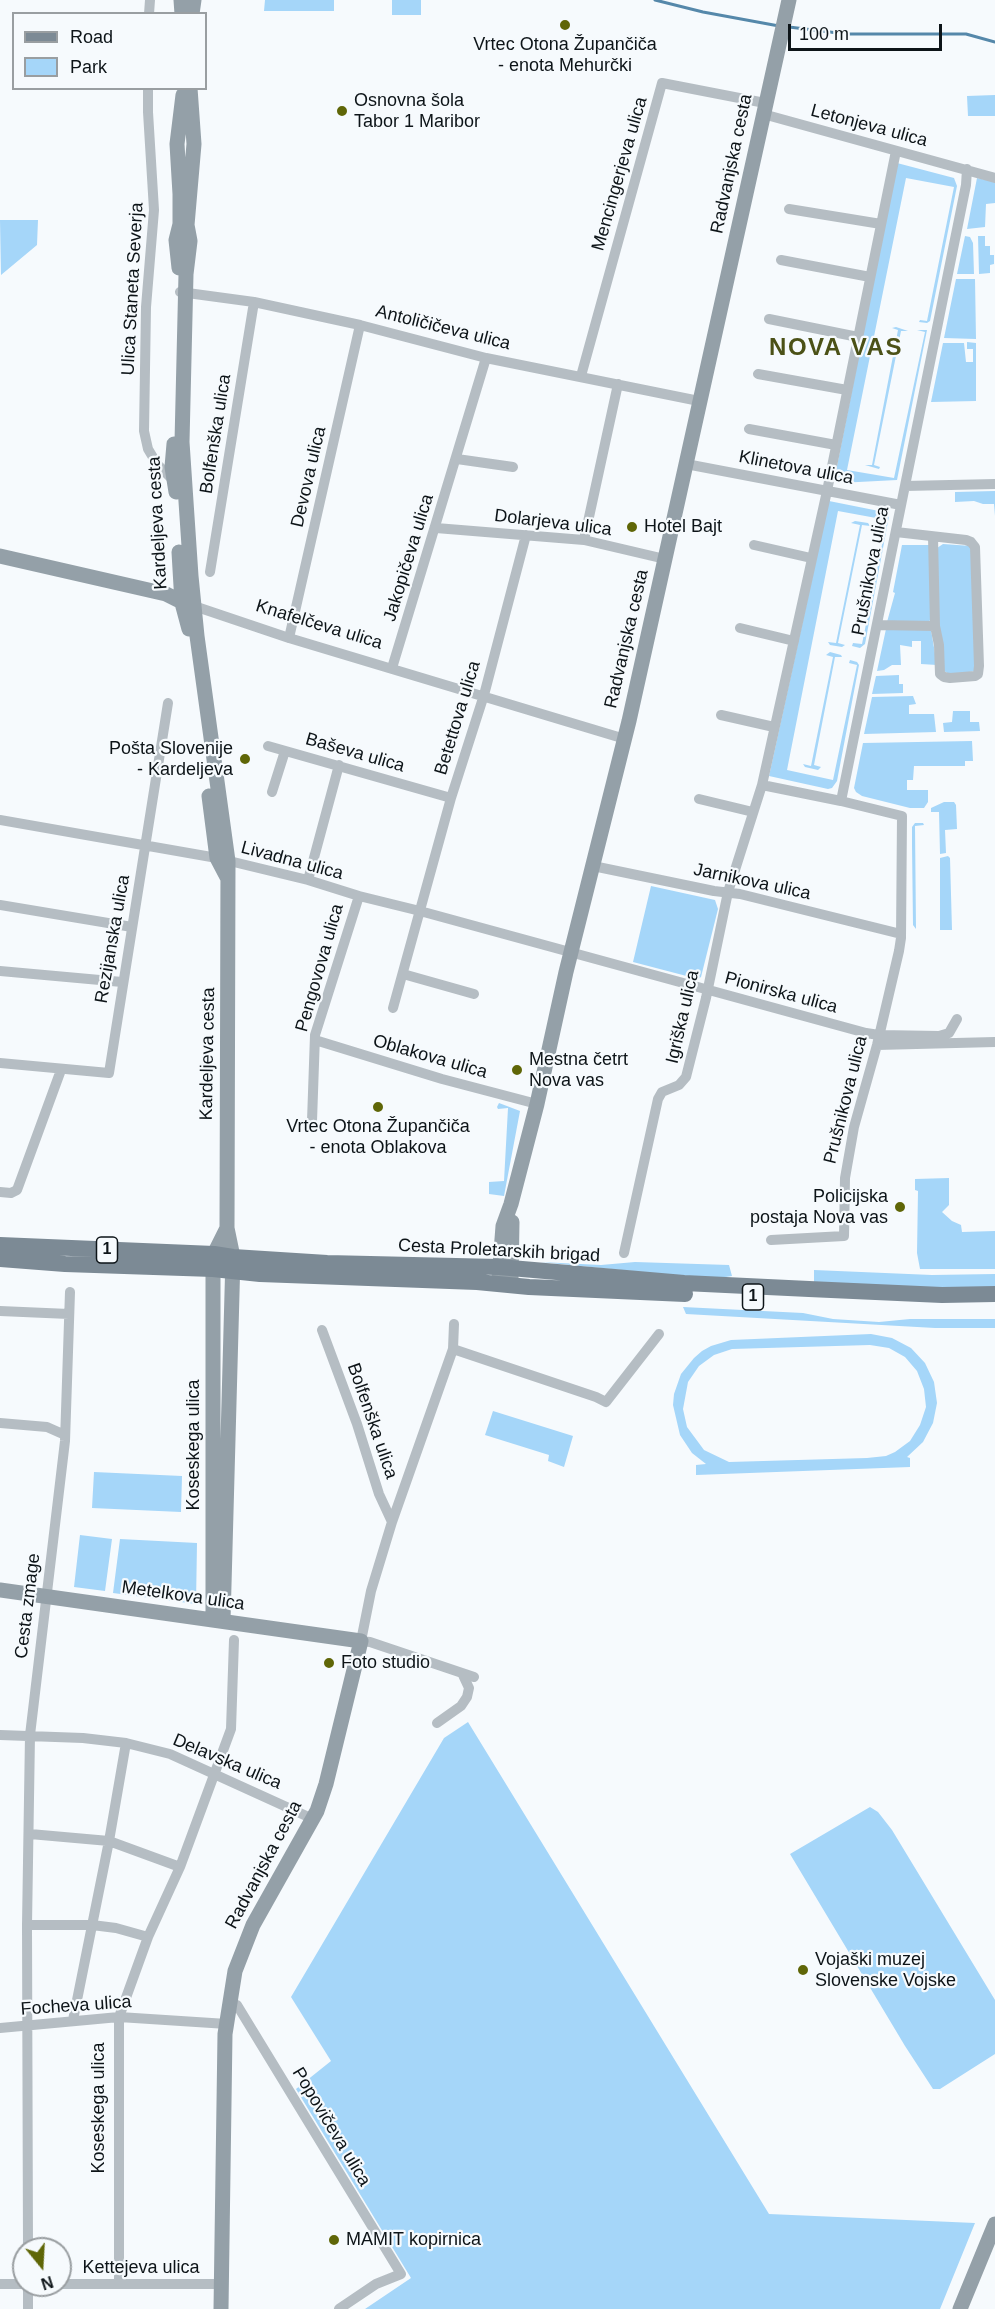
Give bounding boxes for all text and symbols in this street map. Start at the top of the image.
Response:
legend [12,12,207,90]
scale bar [791,12,946,50]
marker: Vrtec Otona Župančiča - enota Mehurčki [558,18,572,32]
text: 100 m [799,24,849,44]
text: Road [70,27,113,47]
place label: Vrtec Otona Župančiča - enota Mehurčki [473,34,657,76]
text: Park [70,57,107,77]
place label: Osnovna šola Tabor 1 Maribor [354,90,480,132]
street label: Radvanjska cesta [707,92,757,236]
street label: Mencingerjeva ulica [588,95,652,253]
street label: Letonjeva ulica [808,100,930,152]
marker: Osnovna šola Tabor 1 Maribor [335,104,349,118]
street label: Ulica Staneta Severja [118,202,148,376]
street label: Antoličičeva ulica [373,301,513,355]
district label: NOVA VAS [769,334,903,362]
street label: Bolfenška ulica [196,373,236,495]
street label: Devova ulica [287,424,331,530]
street label: Klinetova ulica [737,446,855,490]
street label: Kardeljeva cesta [144,456,172,590]
street label: Jakopičeva ulica [379,492,439,624]
street label: Dolarjeva ulica [493,505,613,541]
street label: Prušnikova ulica [848,505,894,637]
place label: Hotel Bajt [644,516,722,538]
marker: Hotel Bajt [625,520,639,534]
street label: Radvanjska cesta [600,567,654,711]
street label: Knafelčeva ulica [253,596,385,654]
street label: Betettova ulica [430,658,486,778]
street label: Baševa ulica [303,729,407,777]
place label: Pošta Slovenije - Kardeljeva [109,738,233,780]
marker: Pošta Slovenije - Kardeljeva [238,752,252,766]
street label: Livadna ulica [238,837,346,885]
street label: Jarnikova ulica [692,859,812,905]
street label: Rezijanska ulica [91,873,135,1005]
street label: Pengovova ulica [291,902,349,1034]
street label: Igriška ulica [662,968,704,1066]
street label: Pionirska ulica [722,968,840,1018]
street label: Kardeljeva cesta [196,987,220,1121]
street label: Oblakova ulica [370,1030,490,1084]
street label: Prušnikova ulica [820,1034,872,1166]
place label: Mestna četrt Nova vas [529,1049,628,1092]
marker: Mestna četrt Nova vas [510,1063,524,1077]
marker: Vrtec Otona Župančiča - enota Oblakova [371,1100,385,1114]
place label: Vrtec Otona Župančiča - enota Oblakova [286,1116,470,1158]
place label: Policijska postaja Nova vas [750,1186,888,1228]
marker: Policijska postaja Nova vas [893,1200,907,1214]
street label: Cesta Proletarskih brigad [398,1235,600,1267]
road number: 1 [96,1237,118,1263]
road number: 1 [742,1284,764,1310]
street label: Bolfenška ulica [342,1360,402,1482]
street label: Koseskega ulica [183,1379,205,1511]
street label: Cesta zmage [11,1552,45,1660]
street label: Metelkova ulica [120,1577,246,1615]
place label: Foto studio [341,1652,430,1674]
marker: Foto studio [322,1656,336,1670]
street label: Delavska ulica [169,1729,285,1795]
street label: Radvanjska cesta [221,1797,307,1933]
place label: Vojaški muzej Slovenske Vojske [815,1949,956,1992]
marker: Vojaški muzej Slovenske Vojske [796,1963,810,1977]
street label: Focheva ulica [20,1991,132,2021]
street label: Koseskega ulica [88,2042,110,2174]
street label: Popovičeva ulica [287,2064,375,2190]
place label: MAMIT kopirnica [346,2229,481,2251]
marker: MAMIT kopirnica [327,2233,341,2247]
north arrow [12,2237,72,2297]
street label: Kettejeva ulica [82,2257,200,2279]
text: N [39,2273,55,2293]

